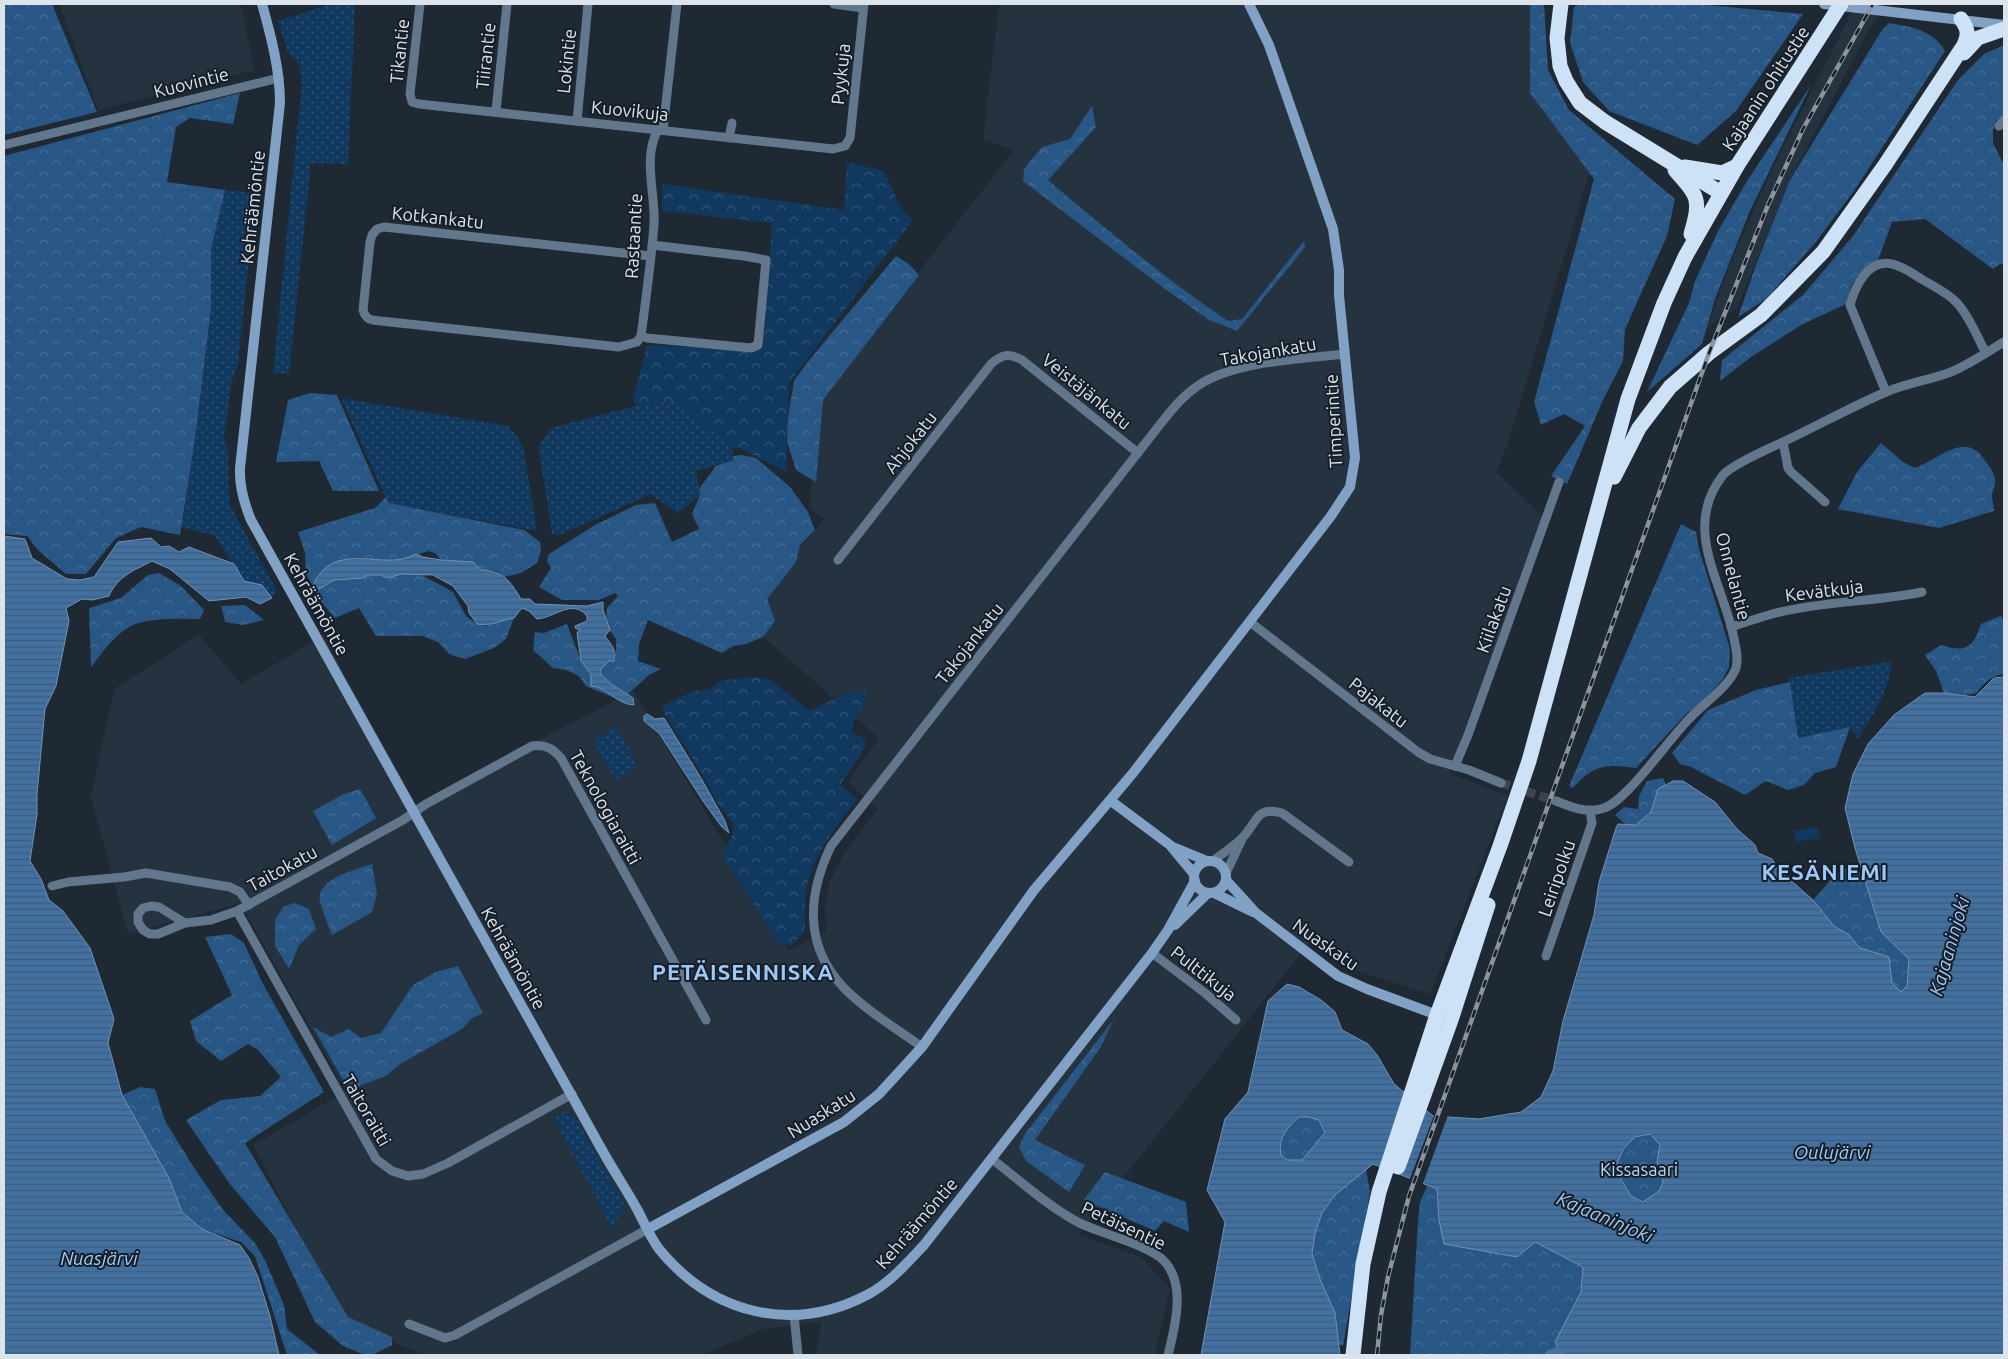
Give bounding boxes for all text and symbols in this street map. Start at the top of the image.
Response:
street label: Tikantie [386,18,412,84]
street label: Tiirantie [472,22,498,90]
street label: Kajaanin ohitustie [1717,22,1813,154]
street label: Lokintie [553,28,579,94]
street label: Pyykuja [827,42,853,106]
street label: Kuovintie [151,63,231,101]
street label: Kuovikuja [590,96,670,124]
street label: Kehräämöntie [236,149,268,265]
street label: Rastaantie [621,193,645,279]
street label: Kotkankatu [391,202,485,232]
street label: Takojankatu [1218,333,1318,369]
street label: Veistäjänkatu [1038,349,1136,433]
street label: Timperintie [1321,374,1345,468]
street label: Ahjokatu [880,407,940,477]
street label: Onnelantie [1713,530,1755,622]
street label: Kehräämöntie [281,549,353,659]
street label: Kevätkuja [1784,575,1864,605]
street label: Kiilakatu [1472,583,1514,655]
street label: Takojankatu [931,598,1007,688]
street label: Pajakatu [1346,673,1412,731]
street label: Teknologiaraitti [566,747,646,867]
street label: Leiripolku [1534,837,1578,919]
street label: Taitokatu [244,841,320,895]
district label: KESÄNIEMI [1761,859,1889,884]
water label: Kajaaninjoki [1924,893,1974,998]
street label: Kehräämöntie [478,903,550,1013]
street label: Nuaskatu [1289,914,1363,974]
street label: Pulttikuja [1167,941,1241,1005]
district label: PETÄISENNISKA [652,959,834,984]
street label: Taitoraitti [338,1071,396,1149]
street label: Nuaskatu [784,1084,858,1142]
water label: Oulujärvi [1794,1141,1871,1163]
park label: Kissasaari [1600,1159,1678,1179]
street label: Kehräämöntie [871,1173,961,1273]
water label: Kajaaninjoki [1554,1187,1657,1248]
street label: Petäisentie [1079,1197,1169,1253]
water label: Nuasjärvi [60,1247,139,1269]

